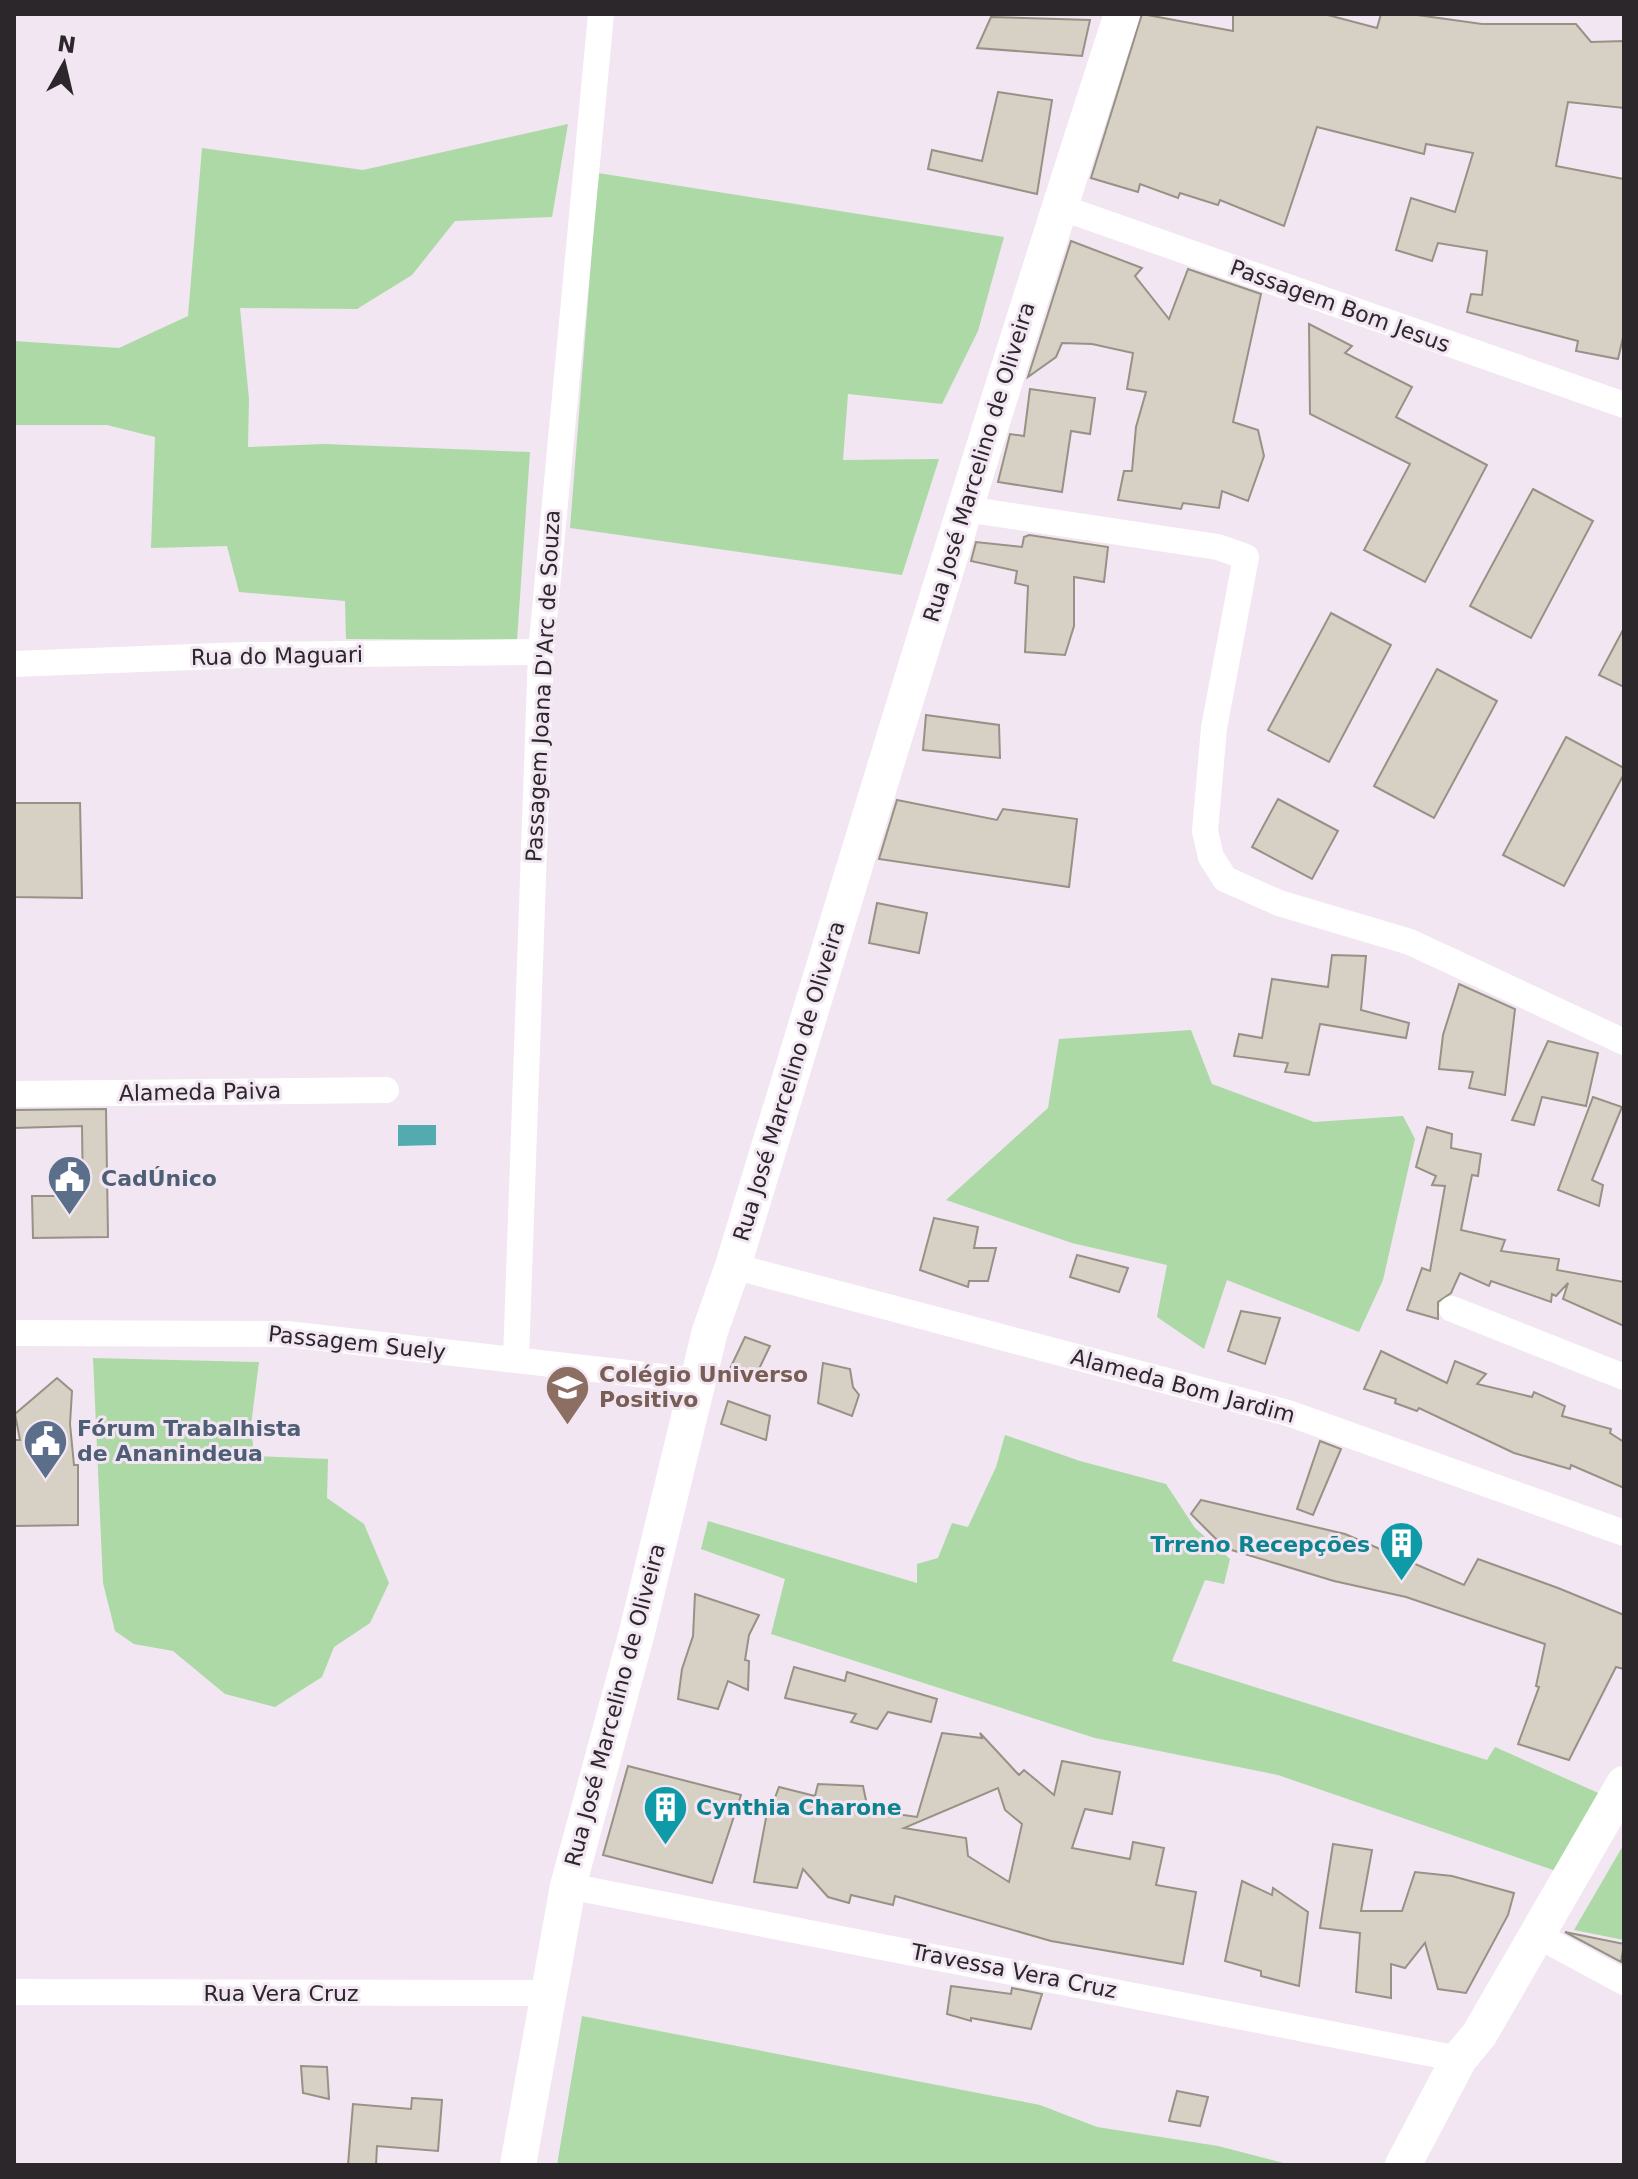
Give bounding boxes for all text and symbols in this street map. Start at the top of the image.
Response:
north arrow [24,24,104,104]
text: N [56,31,78,58]
street label: Passagem Bom Jesus [1227,255,1453,357]
street label: Rua José Marcelino de Oliveira [918,299,1040,625]
street label: Passagem Joana D'Arc de Souza [521,509,565,863]
street label: Rua do Maguari [191,642,363,670]
street label: Rua José Marcelino de Oliveira [728,918,850,1244]
street label: Alameda Paiva [119,1078,281,1106]
public building icon: CadÚnico [46,1154,94,1217]
place label: CadÚnico [101,1166,217,1191]
street label: Passagem Suely [267,1321,447,1365]
street label: Alameda Bom Jardim [1068,1344,1298,1428]
place label: Colégio Universo Positivo [599,1362,808,1412]
school or university icon: Colégio Universo Positivo [544,1363,592,1426]
place label: Fórum Trabalhista de Ananindeua [77,1416,301,1466]
public building icon: Fórum Trabalhista de Ananindeua [22,1417,70,1480]
building icon: Trreno Recepções [1377,1520,1425,1583]
place label: Trreno Recepções [1151,1532,1370,1557]
street label: Rua José Marcelino de Oliveira [560,1541,670,1869]
building icon: Cynthia Charone [641,1783,689,1846]
place label: Cynthia Charone [696,1795,902,1820]
street label: Travessa Vera Cruz [908,1939,1119,2003]
street label: Rua Vera Cruz [203,1981,359,2006]

